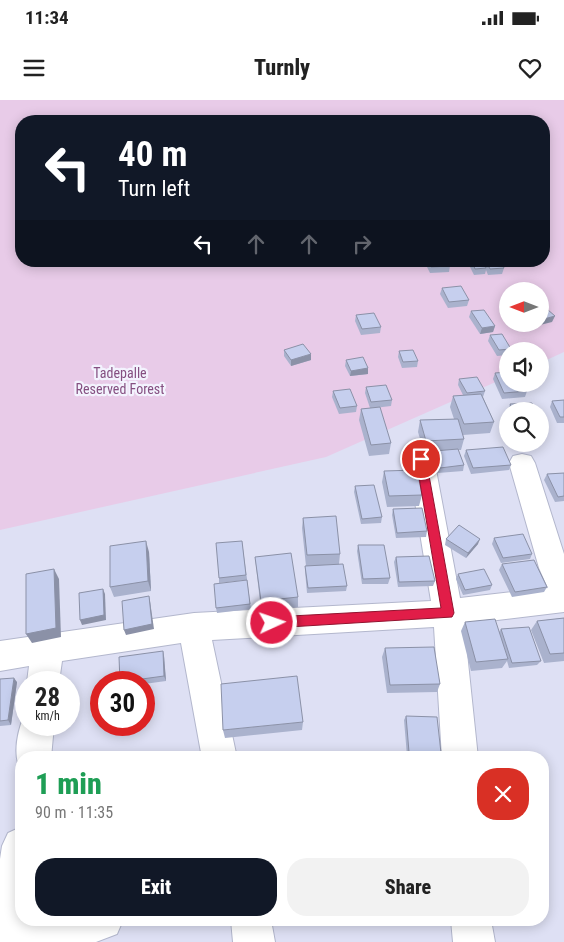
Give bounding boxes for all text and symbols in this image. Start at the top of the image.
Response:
text: 11:34 [25,6,69,29]
icon: menu [20,54,48,82]
icon: heart [516,54,544,82]
text: Turnly [254,55,310,80]
text: 40 m [118,134,187,175]
icon: left [35,135,100,200]
text: Turn left [118,176,190,201]
icon: left [189,230,217,258]
icon: ahead [242,230,270,258]
icon: ahead [295,230,323,258]
icon: right [348,230,376,258]
north arrow [499,282,549,332]
map controls [499,282,549,452]
button: sound [499,342,549,392]
park label: Tadepalle Reserved Forest [76,365,164,397]
button: search [499,402,549,452]
pin [400,438,442,480]
icon: arrive [407,445,435,473]
position arrow [245,596,297,648]
speed limit sign: 30 [90,671,155,736]
text: 28 [35,683,60,712]
text: km/h [35,709,60,723]
text: 1 min [35,766,102,801]
button: close [477,768,529,820]
text: 90 m · 11:35 [35,803,113,822]
button: Exit [35,858,277,916]
button: Share [287,858,529,916]

